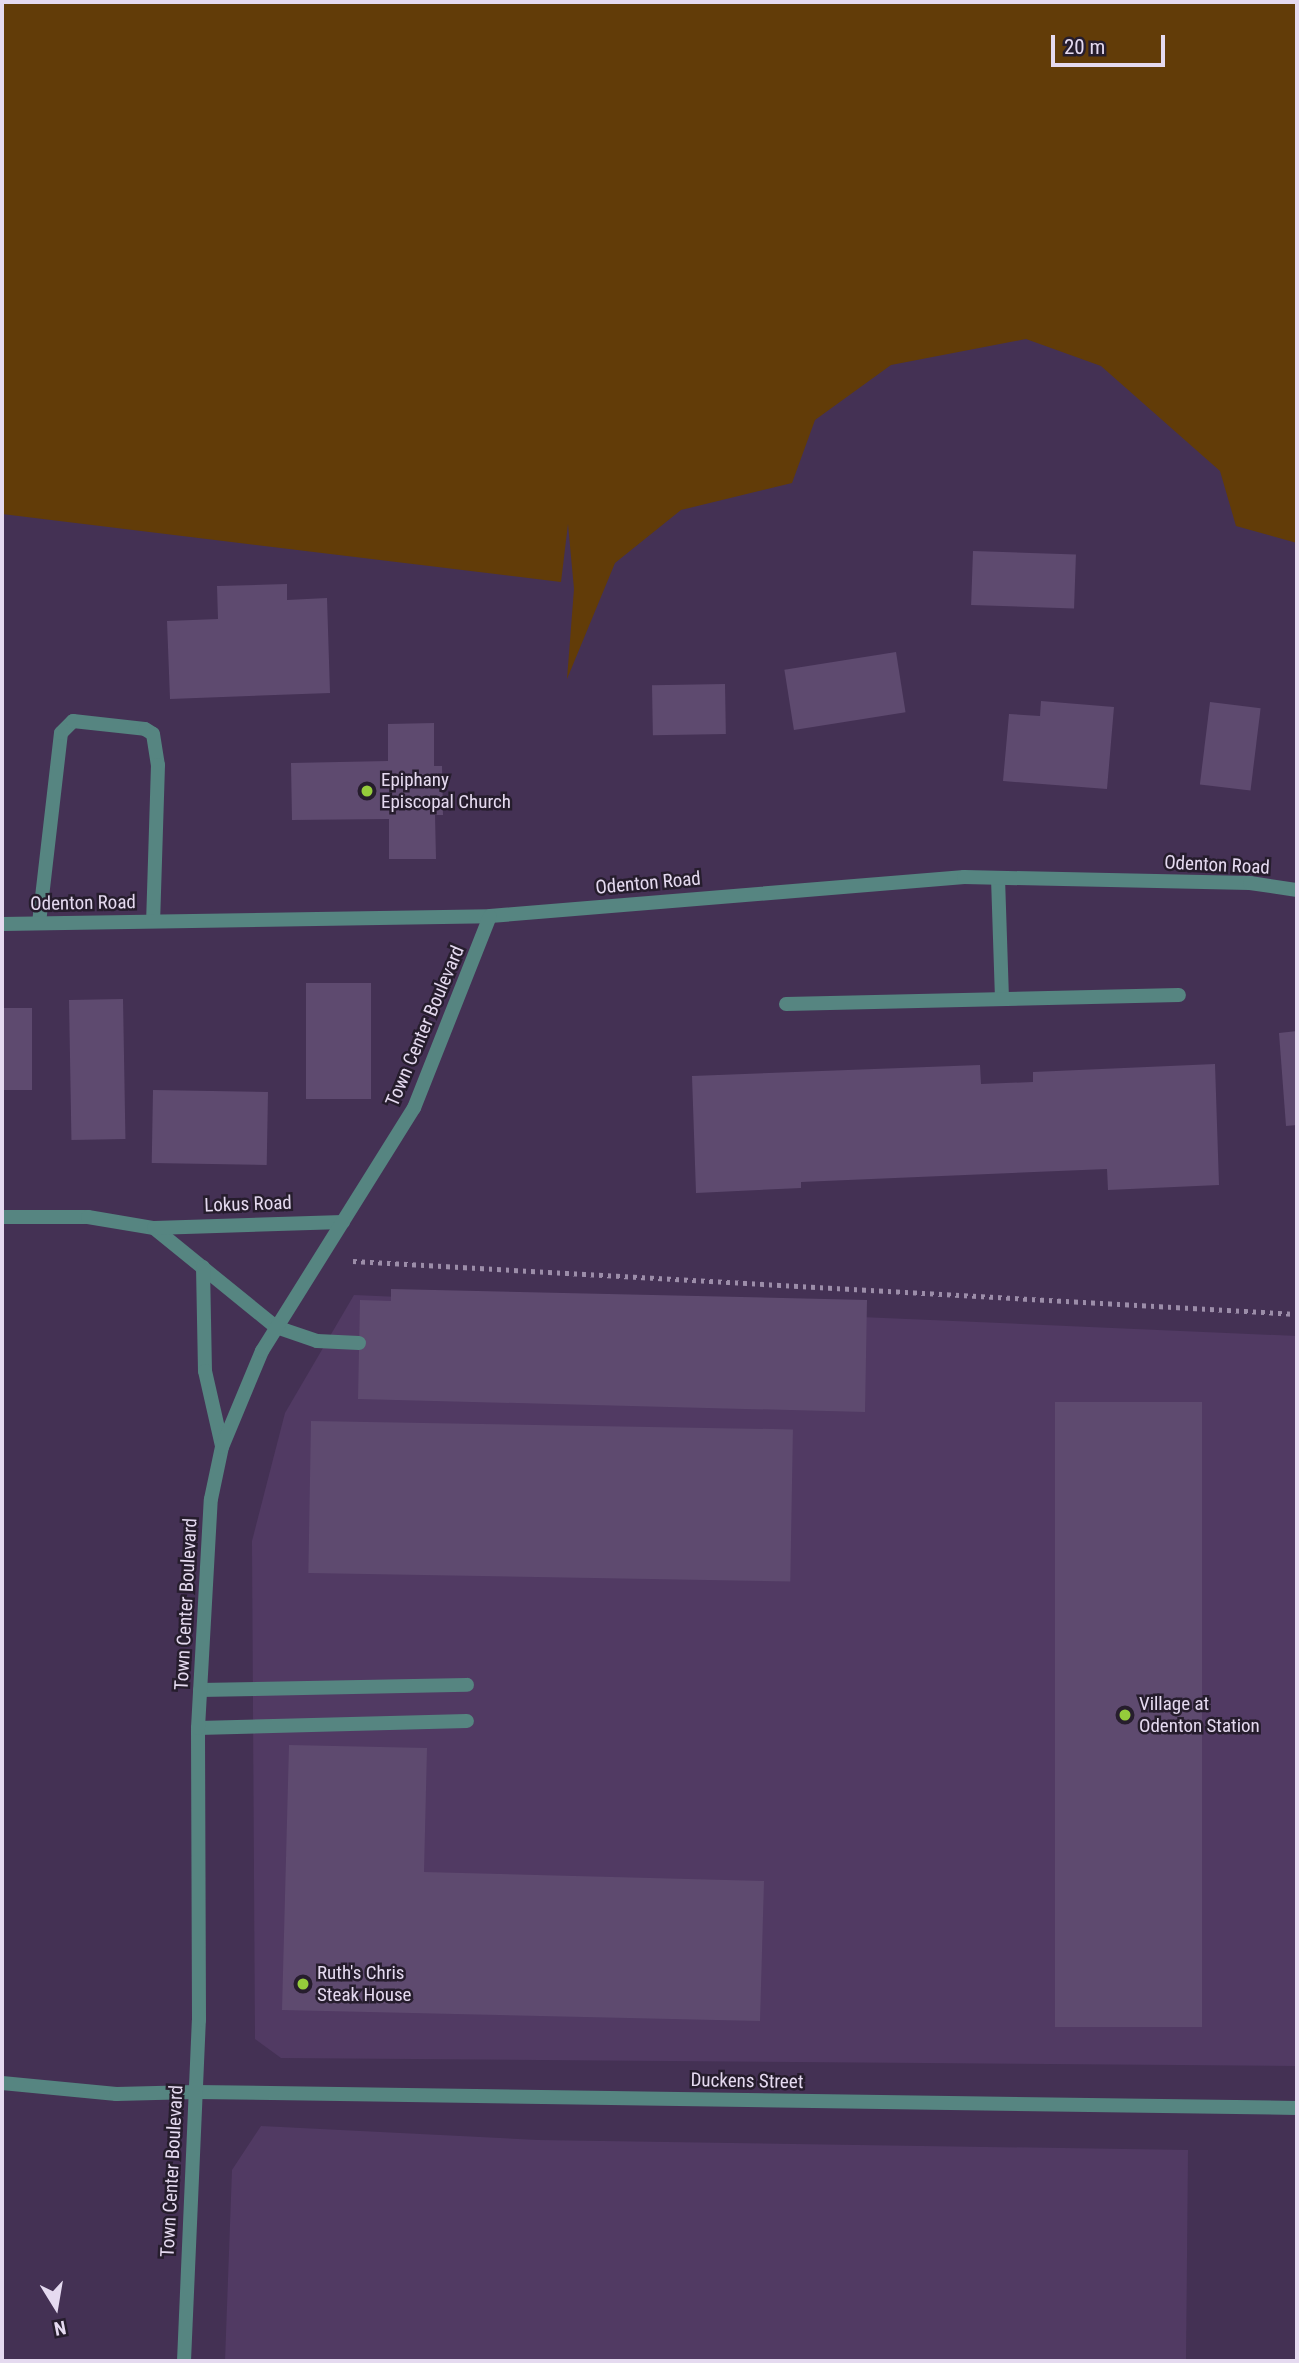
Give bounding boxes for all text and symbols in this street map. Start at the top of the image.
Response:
scale bar [1054,21,1168,65]
text: 20 m [1064,35,1105,59]
place label: Epiphany Episcopal Church [381,769,511,813]
marker: Epiphany Episcopal Church [359,783,375,799]
street label: Odenton Road [1164,851,1270,879]
street label: Odenton Road [594,867,702,899]
street label: Odenton Road [30,891,136,915]
street label: Town Center Boulevard [381,942,469,1110]
street label: Lokus Road [204,1191,292,1217]
street label: Town Center Boulevard [170,1517,202,1691]
place label: Village at Odenton Station [1139,1693,1260,1737]
marker: Village at Odenton Station [1117,1707,1133,1723]
place label: Ruth's Chris Steak House [317,1962,411,2006]
marker: Ruth's Chris Steak House [295,1976,311,1992]
street label: Duckens Street [690,2069,804,2093]
street label: Town Center Boulevard [156,2084,188,2258]
north arrow [21,2272,91,2342]
text: N [52,2316,68,2341]

